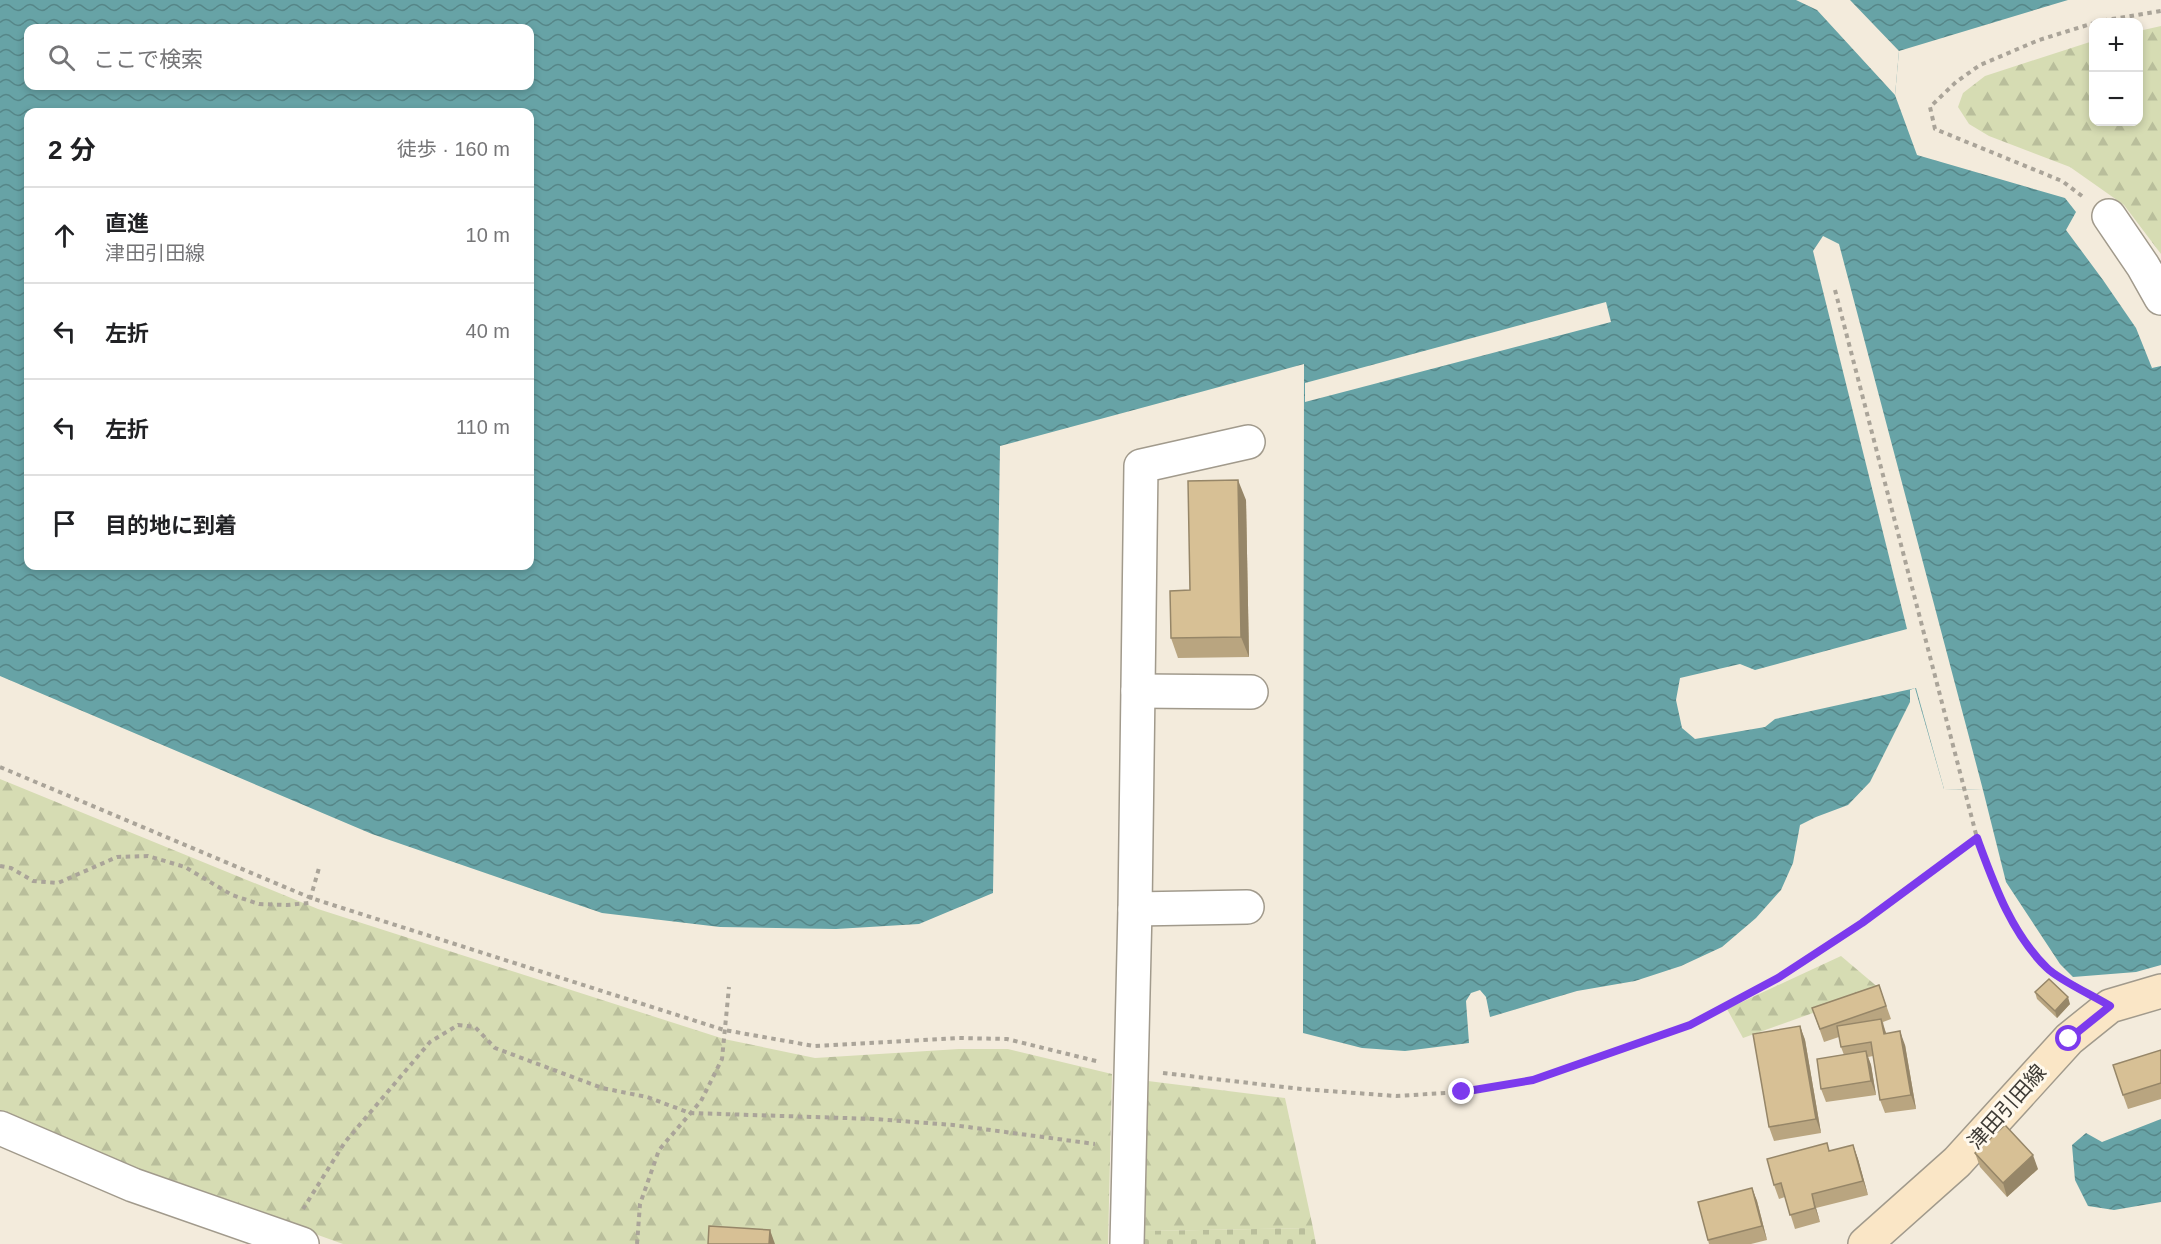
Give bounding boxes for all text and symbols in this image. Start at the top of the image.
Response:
map controls [2089,18,2143,126]
button: + [2089,18,2143,72]
search box [24,24,534,90]
icon: search [45,41,78,74]
text: ここで検索 [93,47,203,72]
button: − [2089,72,2143,126]
text: 2 分 [48,135,96,165]
text: 徒歩 · 160 m [397,138,510,160]
text: 直進 [105,211,149,236]
icon: ahead [48,219,81,252]
text: 10 m [466,224,510,246]
text: 津田引田線 [105,242,205,264]
icon: left [48,315,81,348]
text: 40 m [466,320,510,342]
text: 左折 [105,321,149,346]
icon: left [48,411,81,444]
text: 110 m [456,416,510,438]
text: 左折 [105,417,149,442]
icon: arrive [48,507,81,540]
text: 目的地に到着 [105,513,237,538]
route start [2055,1025,2081,1051]
street label: 津田引田線 [1963,1060,2050,1153]
route end [1448,1078,1474,1104]

